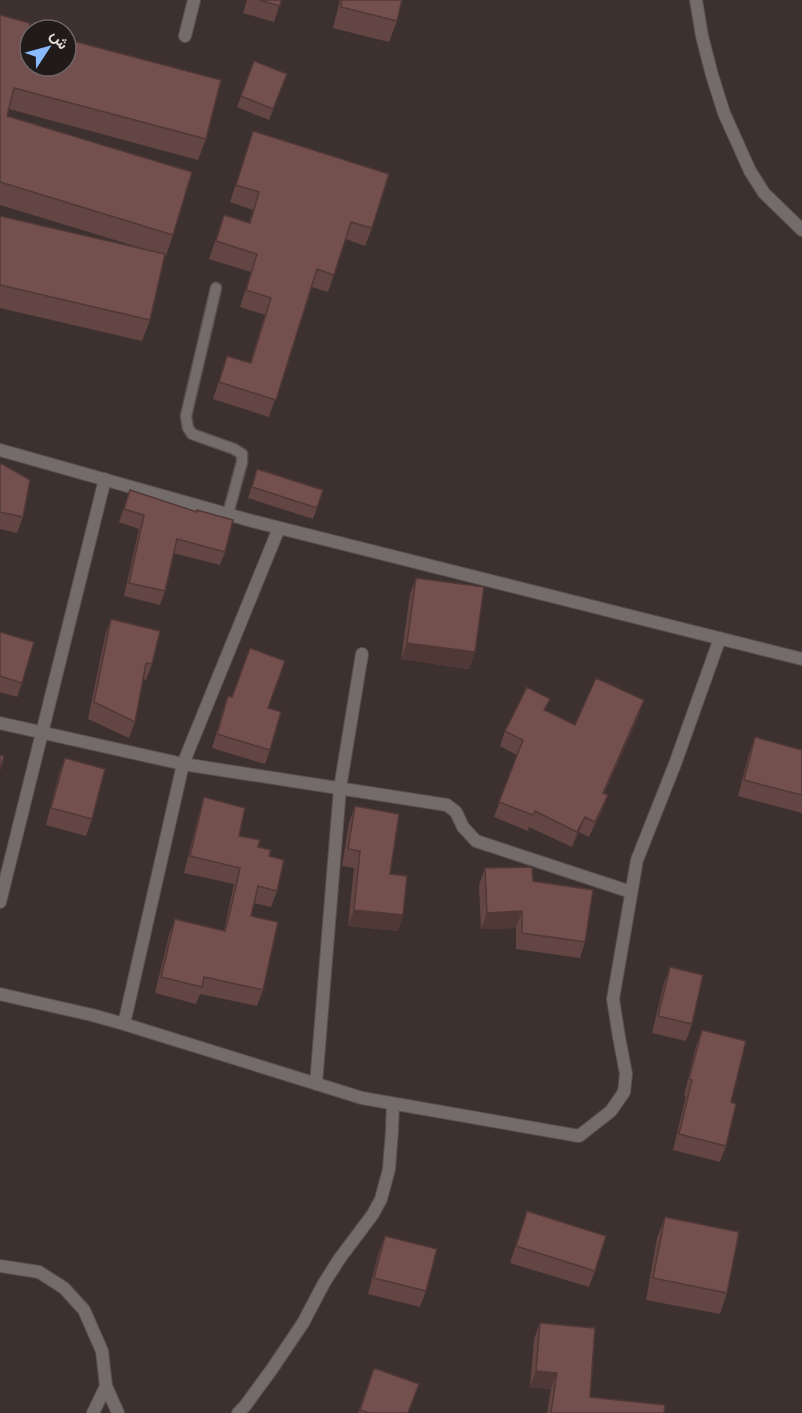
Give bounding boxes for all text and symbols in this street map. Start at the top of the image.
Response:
north arrow [18,18,78,78]
text: ش [46,25,75,53]

